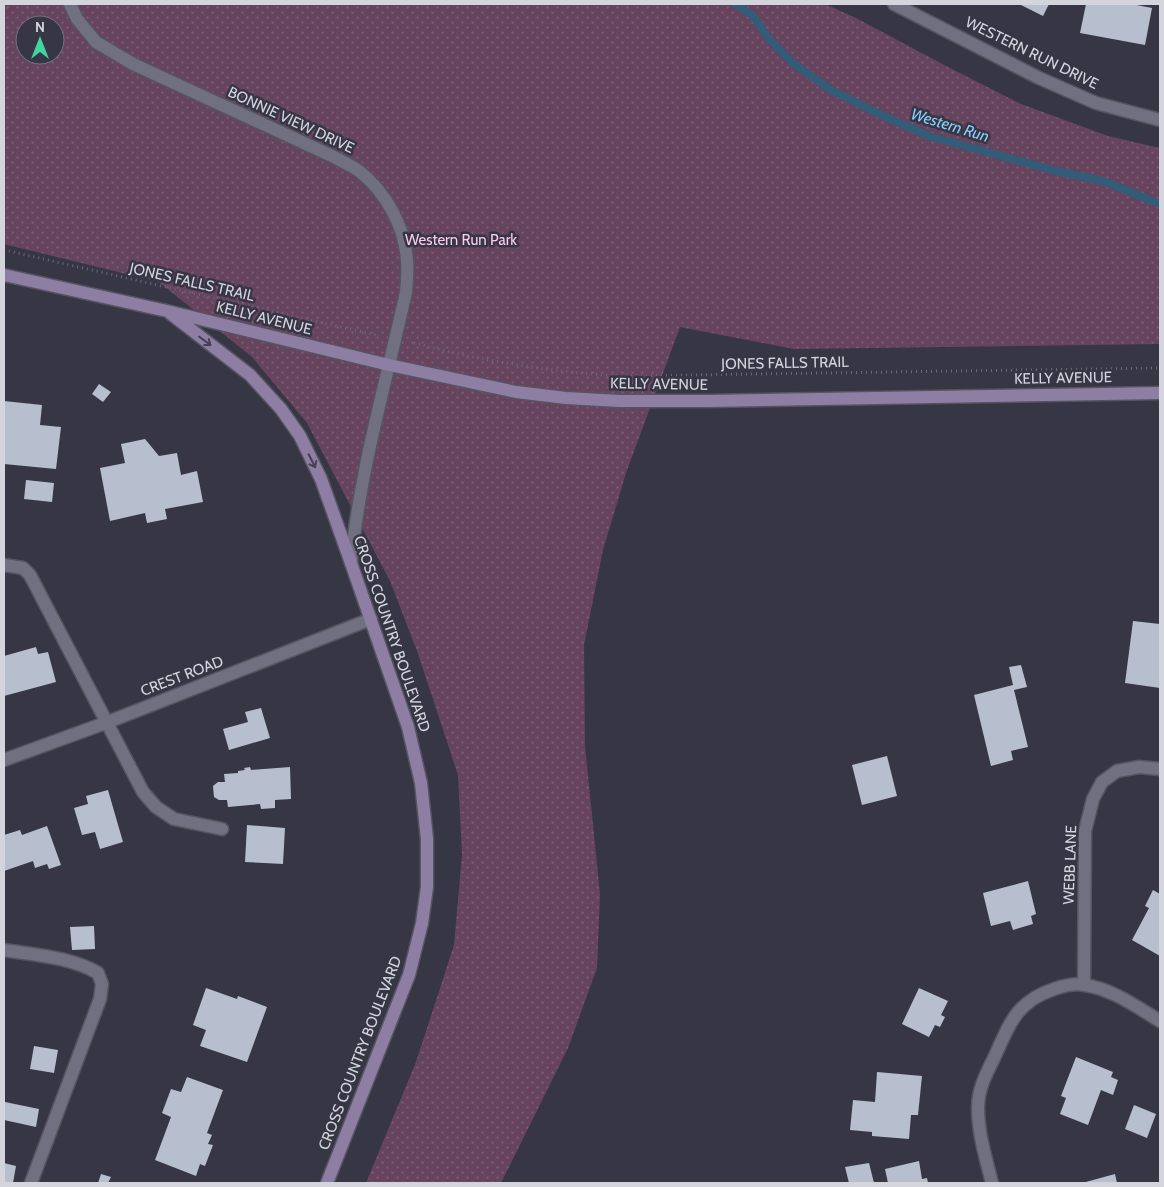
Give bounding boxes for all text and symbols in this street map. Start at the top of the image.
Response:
street label: WESTERN RUN DRIVE [963,13,1101,93]
north arrow [15,15,65,65]
text: N [35,18,45,36]
street label: BONNIE VIEW DRIVE [225,83,357,157]
water label: Western Run [909,104,991,146]
park label: Western Run Park [405,231,517,249]
street label: JONES FALLS TRAIL [127,259,257,305]
street label: KELLY AVENUE [214,297,314,339]
one-way arrow [198,336,212,346]
street label: JONES FALLS TRAIL [720,353,849,373]
street label: KELLY AVENUE [1014,368,1112,388]
street label: KELLY AVENUE [610,374,708,394]
one-way arrow [307,453,317,468]
street label: CROSS COUNTRY BOULEVARD [350,534,434,735]
street label: CREST ROAD [138,652,226,700]
street label: WEBB LANE [1060,825,1080,905]
street label: CROSS COUNTRY BOULEVARD [315,953,405,1153]

